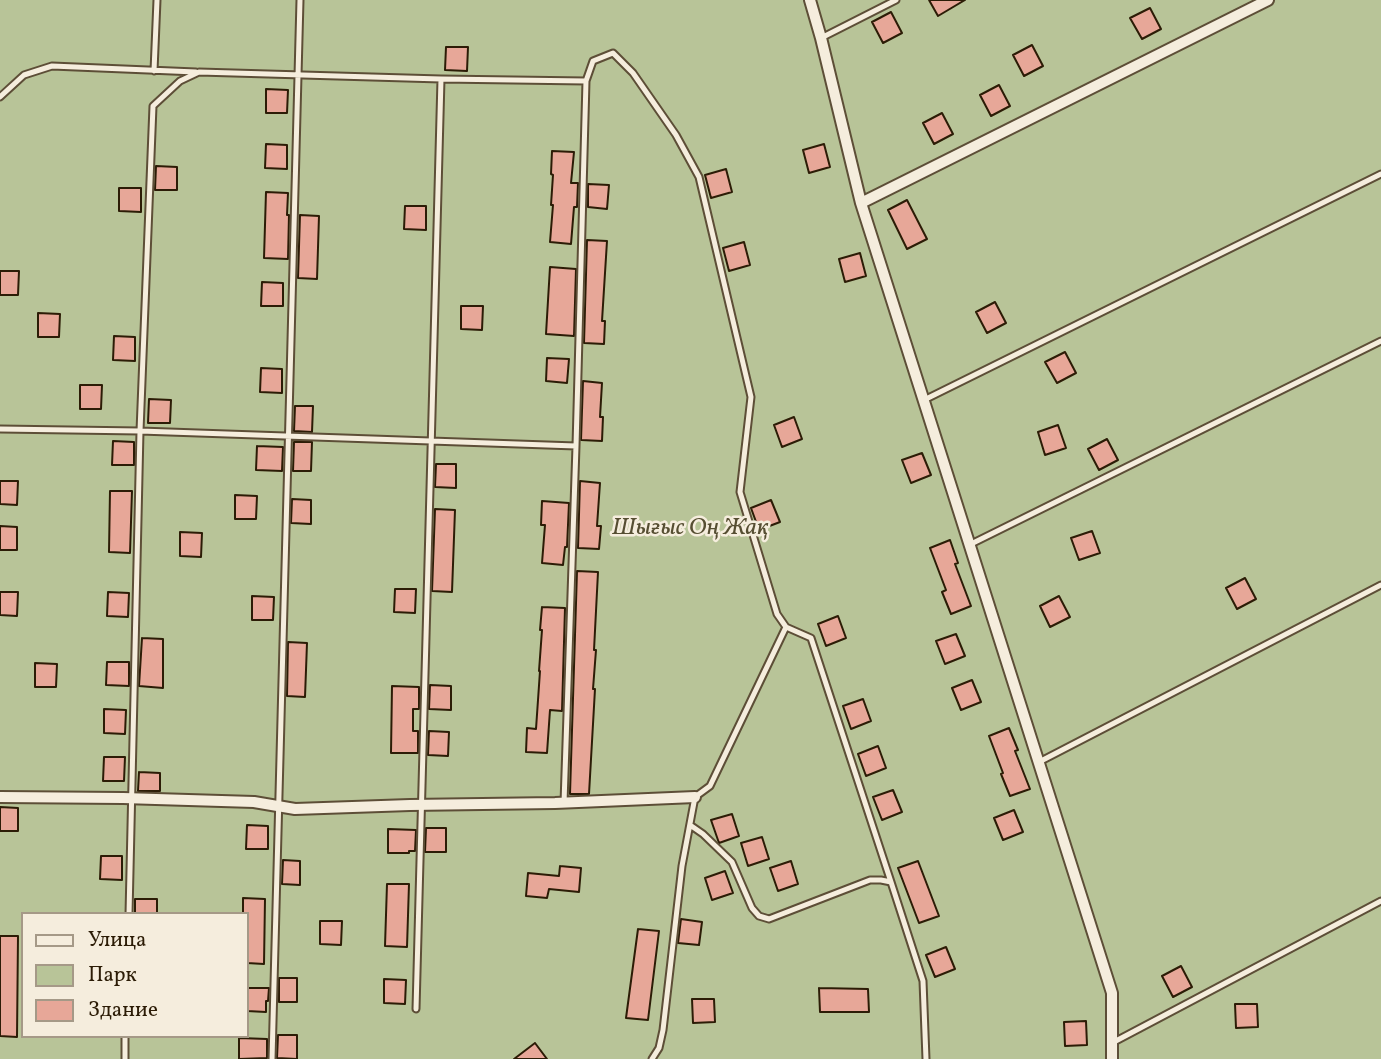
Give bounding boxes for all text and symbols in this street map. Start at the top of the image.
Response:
park label: Шығыс Оң Жақ [612,516,768,544]
legend [21,912,248,1038]
text: Улица [88,926,146,955]
text: Парк [88,961,137,990]
text: Здание [88,996,158,1025]

